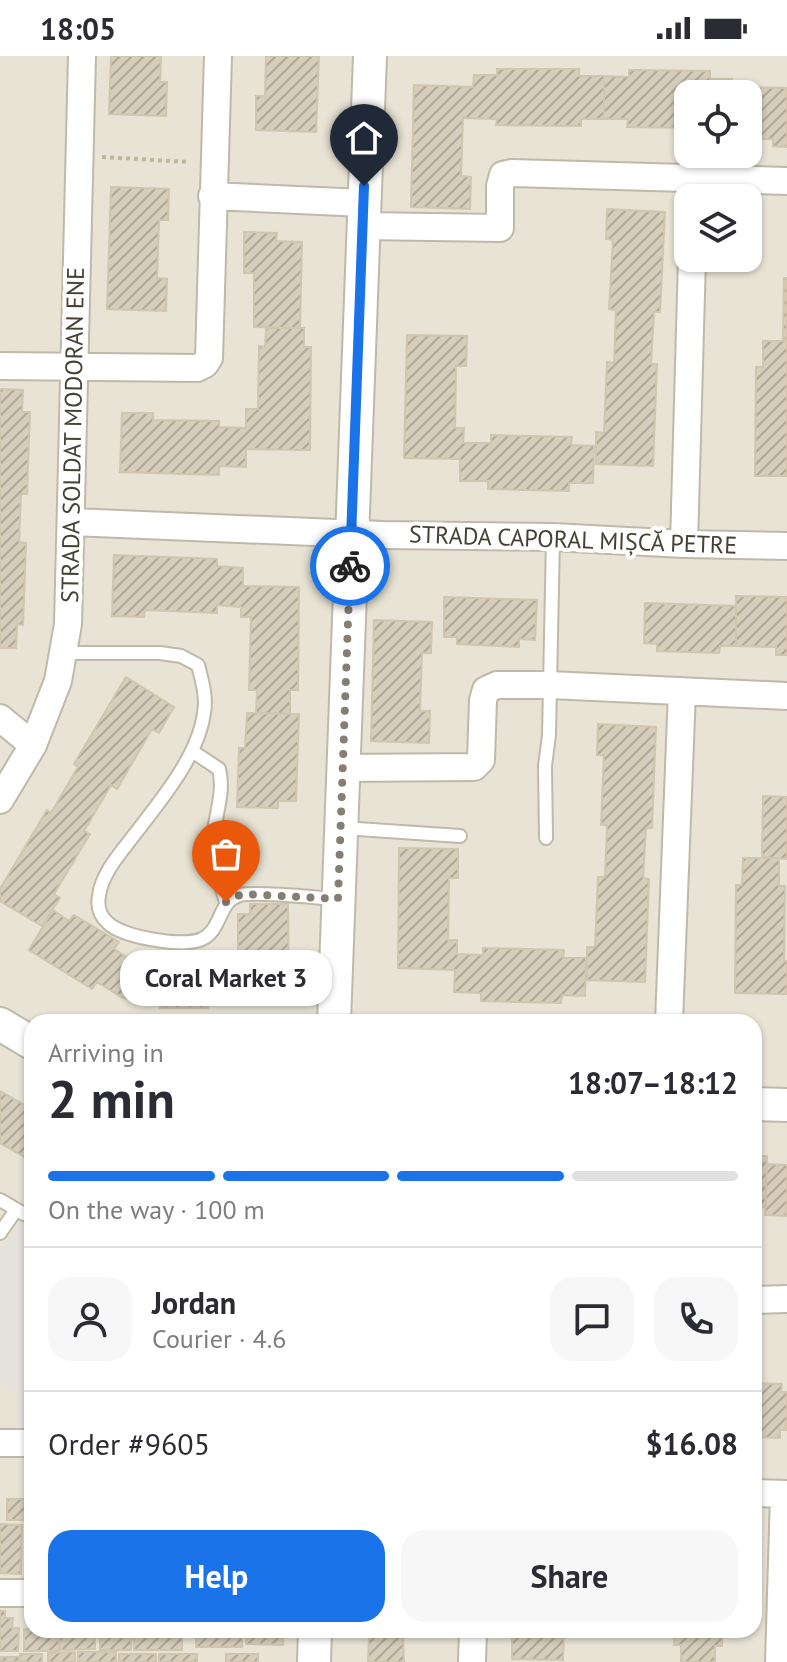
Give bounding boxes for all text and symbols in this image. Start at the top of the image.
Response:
text: 18:05 [40,9,116,48]
map controls [674,80,762,272]
button: locate [674,80,762,168]
pin [330,104,398,186]
icon: home [342,116,386,160]
button: layers [674,184,762,272]
street label: STRADA SOLDAT MODORAN ENE [54,267,91,603]
street label: STRADA CAPORAL MIȘCĂ PETRE [408,518,738,561]
courier [310,526,390,606]
icon: bike [328,544,372,588]
pin [192,820,260,902]
icon: bag [204,832,248,876]
callout: Coral Market 3 [120,950,332,1006]
text: Coral Market 3 [145,961,307,994]
text: Arriving in [48,1036,164,1069]
text: 18:07–18:12 [568,1063,738,1102]
text: 2 min [48,1065,175,1132]
text: On the way · 100 m [48,1193,265,1226]
button: person [48,1277,132,1361]
button: chat [550,1277,634,1361]
button: phone [654,1277,738,1361]
text: Jordan [152,1283,236,1322]
text: Courier · 4.6 [152,1322,286,1355]
text: Order #9605 [48,1424,210,1463]
text: $16.08 [646,1424,738,1463]
button: Help [48,1530,385,1622]
button: Share [401,1530,738,1622]

